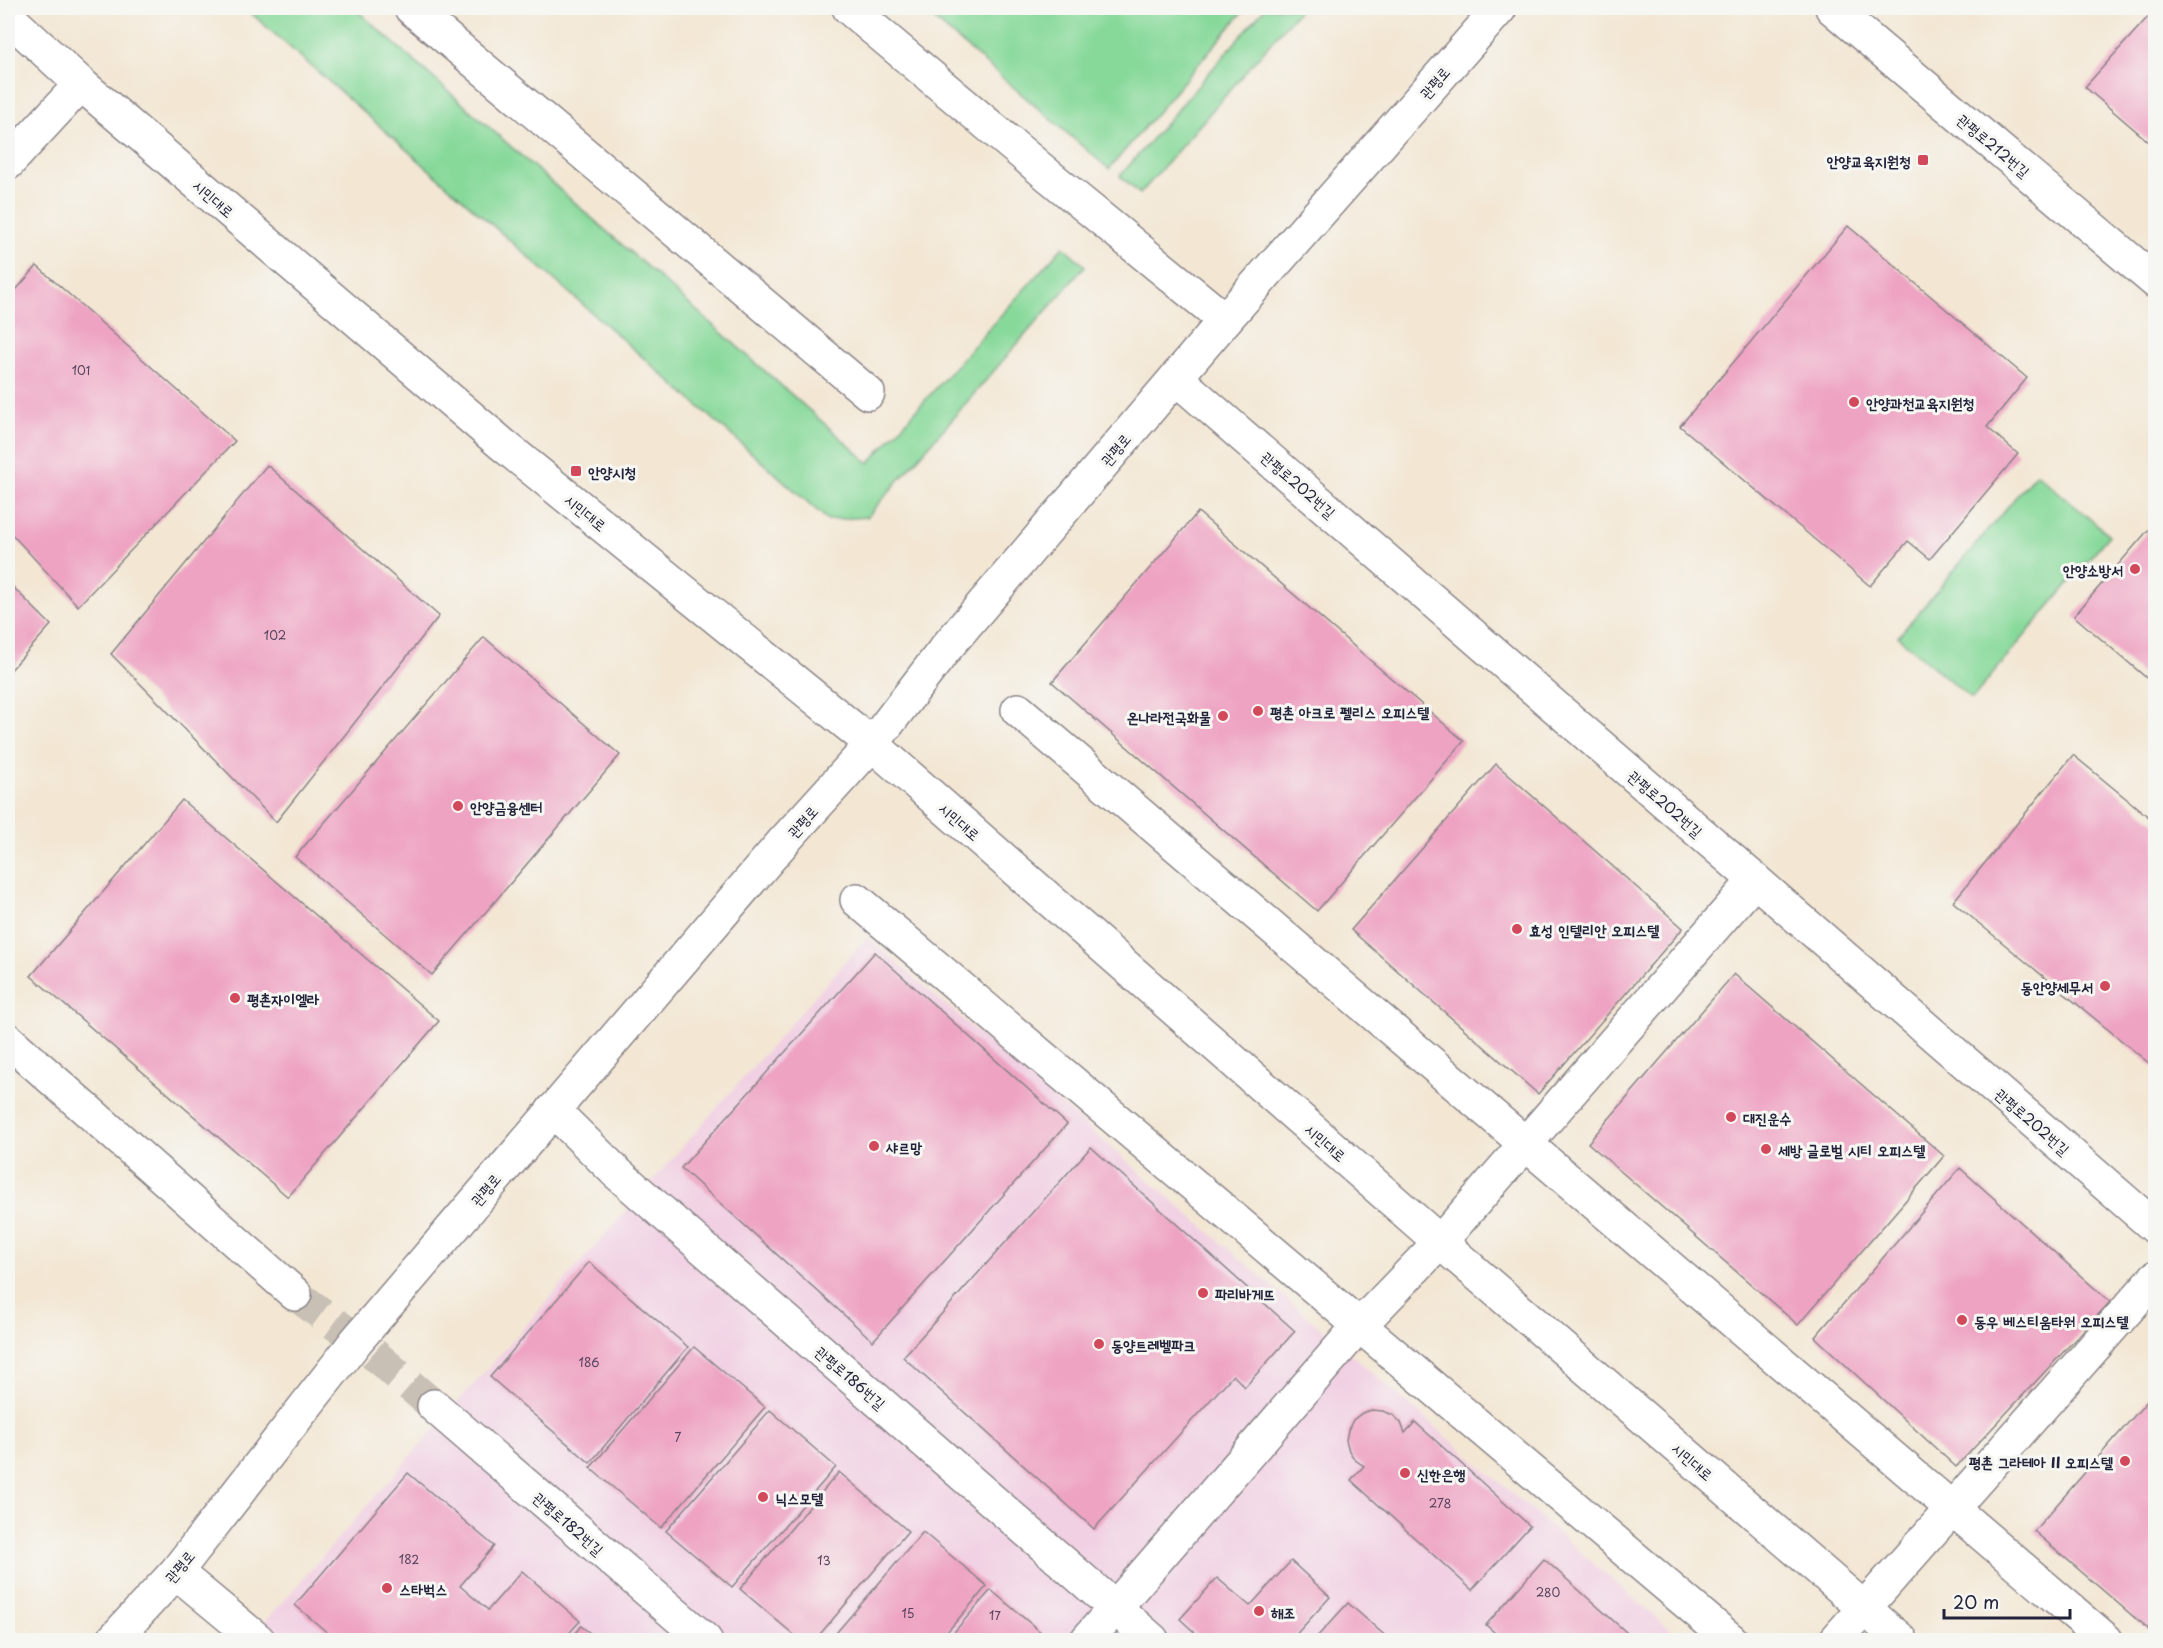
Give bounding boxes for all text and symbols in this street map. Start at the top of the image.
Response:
street label: 관평로 [1413,61,1455,103]
street label: 관평로212번길 [1953,108,2035,182]
place label: 안양교육지원청 [1827,149,1911,172]
marker: 안양교육지원청 [1916,153,1930,167]
street label: 시민대로 [188,173,240,223]
house number: 101 [72,361,90,379]
place label: 안양과천교육지원청 [1866,391,1975,414]
marker: 안양과천교육지원청 [1847,395,1861,409]
street label: 관평로 [1095,428,1135,470]
street label: 관평로202번길 [1257,445,1341,523]
place label: 안양시청 [588,460,636,483]
marker: 안양시청 [569,464,583,478]
street label: 시민대로 [560,488,612,536]
place label: 안양소방서 [2063,558,2123,581]
marker: 안양소방서 [2128,562,2142,576]
house number: 102 [264,626,286,644]
place label: 평촌 아크로 펠리스 오피스텔 [1270,700,1429,723]
marker: 평촌 아크로 펠리스 오피스텔 [1251,704,1265,718]
place label: 온나라전국화물 [1127,705,1211,728]
marker: 온나라전국화물 [1216,709,1230,723]
street label: 관평로202번길 [1624,764,1708,842]
place label: 안양금융센터 [470,795,542,818]
street label: 시민대로 [934,796,986,846]
marker: 안양금융센터 [451,799,465,813]
street label: 관평로 [781,800,823,842]
place label: 효성 인텔리안 오피스텔 [1529,918,1659,941]
marker: 효성 인텔리안 오피스텔 [1510,922,1524,936]
place label: 동안양세무서 [2021,975,2093,998]
marker: 동안양세무서 [2098,979,2112,993]
place label: 평촌자이엘라 [247,987,319,1010]
marker: 평촌자이엘라 [228,991,242,1005]
street label: 관평로202번길 [1991,1082,2075,1160]
place label: 대진운수 [1743,1106,1791,1129]
marker: 대진운수 [1724,1110,1738,1124]
street label: 시민대로 [1300,1117,1352,1167]
place label: 샤르망 [885,1135,922,1158]
place label: 세방 글로벌 시티 오피스텔 [1778,1138,1925,1161]
marker: 샤르망 [867,1139,881,1153]
marker: 세방 글로벌 시티 오피스텔 [1759,1142,1773,1156]
street label: 관평로 [465,1168,505,1210]
place label: 파리바게뜨 [1215,1282,1275,1305]
marker: 파리바게뜨 [1196,1286,1210,1300]
place label: 동우 베스티움타워 오피스텔 [1974,1309,2128,1332]
marker: 동우 베스티움타워 오피스텔 [1955,1313,1969,1327]
place label: 동양트레벨파크 [1111,1333,1196,1356]
marker: 동양트레벨파크 [1092,1337,1106,1351]
street label: 관평로186번길 [811,1340,891,1414]
house number: 186 [579,1353,599,1371]
house number: 7 [675,1428,682,1446]
street label: 시민대로 [1667,1436,1719,1486]
place label: 평촌 그라테아 II 오피스텔 [1969,1450,2113,1473]
marker: 평촌 그라테아 II 오피스텔 [2118,1454,2132,1468]
place label: 신한은행 [1417,1462,1465,1485]
marker: 신한은행 [1398,1466,1412,1480]
street label: 관평로182번길 [529,1486,609,1560]
place label: 닉스모텔 [775,1486,823,1509]
marker: 닉스모텔 [756,1490,770,1504]
house number: 278 [1429,1494,1451,1512]
street label: 관평로 [159,1545,199,1587]
house number: 182 [399,1550,419,1568]
house number: 13 [817,1551,831,1569]
place label: 스타벅스 [399,1577,447,1600]
marker: 스타벅스 [380,1581,394,1595]
scale bar [1944,1582,2070,1620]
house number: 280 [1536,1583,1561,1601]
text: 20 m [1953,1588,1999,1615]
place label: 해조 [1271,1600,1295,1623]
house number: 15 [901,1604,915,1622]
marker: 해조 [1252,1604,1266,1618]
house number: 17 [989,1606,1001,1624]

